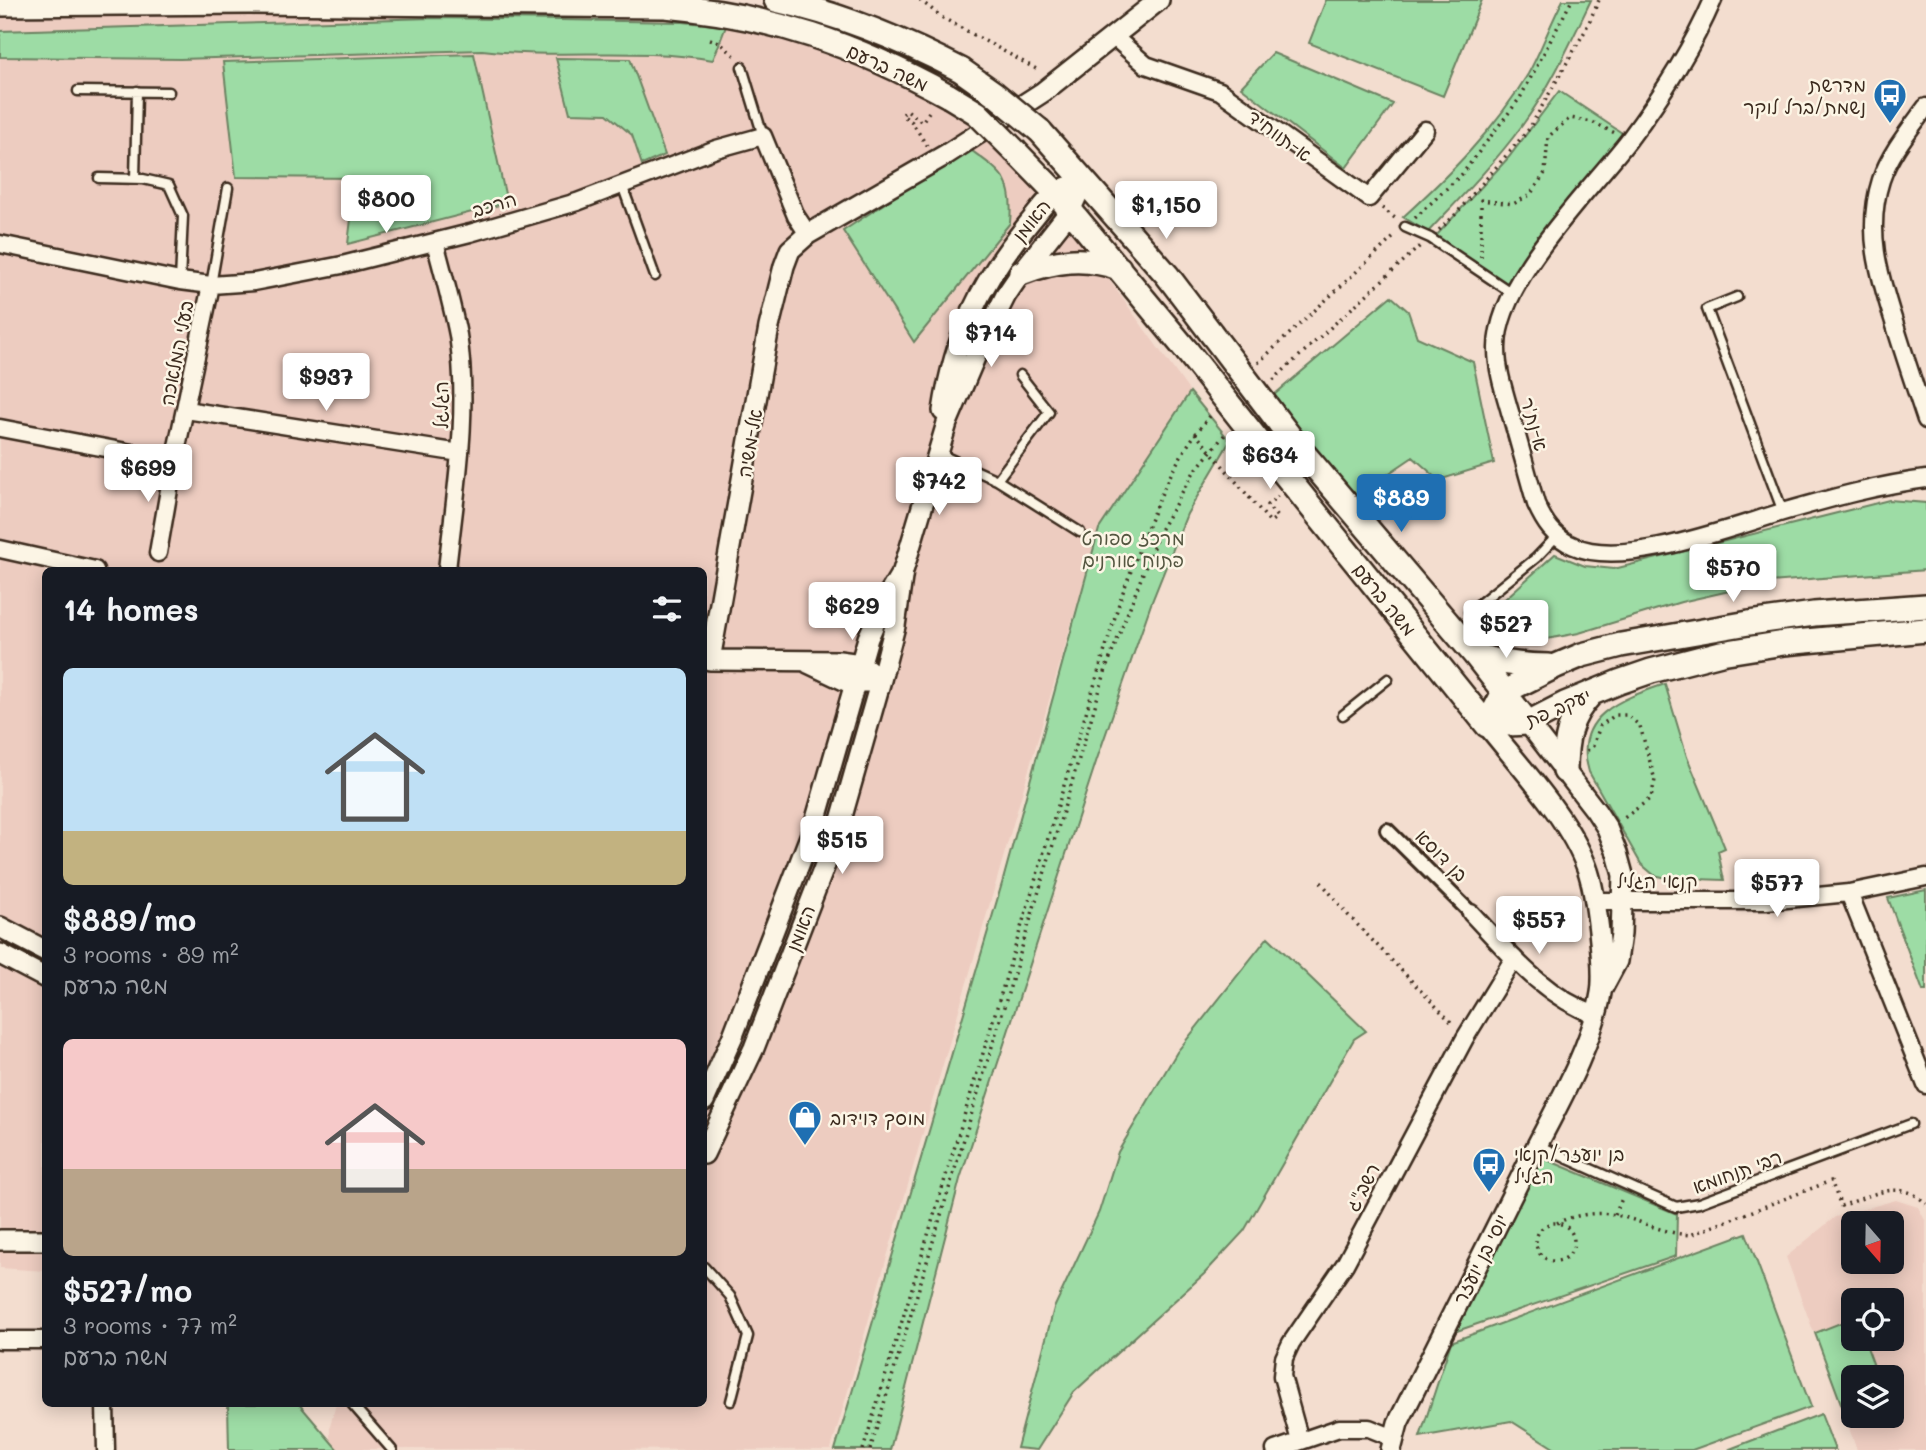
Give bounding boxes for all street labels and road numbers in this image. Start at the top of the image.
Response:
street label: משה ברעם [843,37,933,97]
street label: א-תווחיד [1243,103,1317,167]
street label: הרכב [469,186,519,222]
street label: האומן [1006,194,1056,247]
street label: בעלי המלאכה [154,298,198,408]
street label: הגלגל [428,381,453,429]
street label: א-נת'ר [1515,394,1555,454]
street label: אל-משיה [731,407,767,479]
street label: משה ברעם [1348,557,1422,641]
street label: יעקב פת [1521,682,1594,732]
street label: בן דוסא [1411,824,1473,886]
street label: קנאי הגליל [1617,868,1697,894]
street label: האומן [780,901,821,955]
street label: רבי תנחומא [1689,1143,1785,1199]
street label: רשב"ג [1339,1159,1385,1215]
street label: יוסי בן יועזר [1447,1210,1513,1308]

